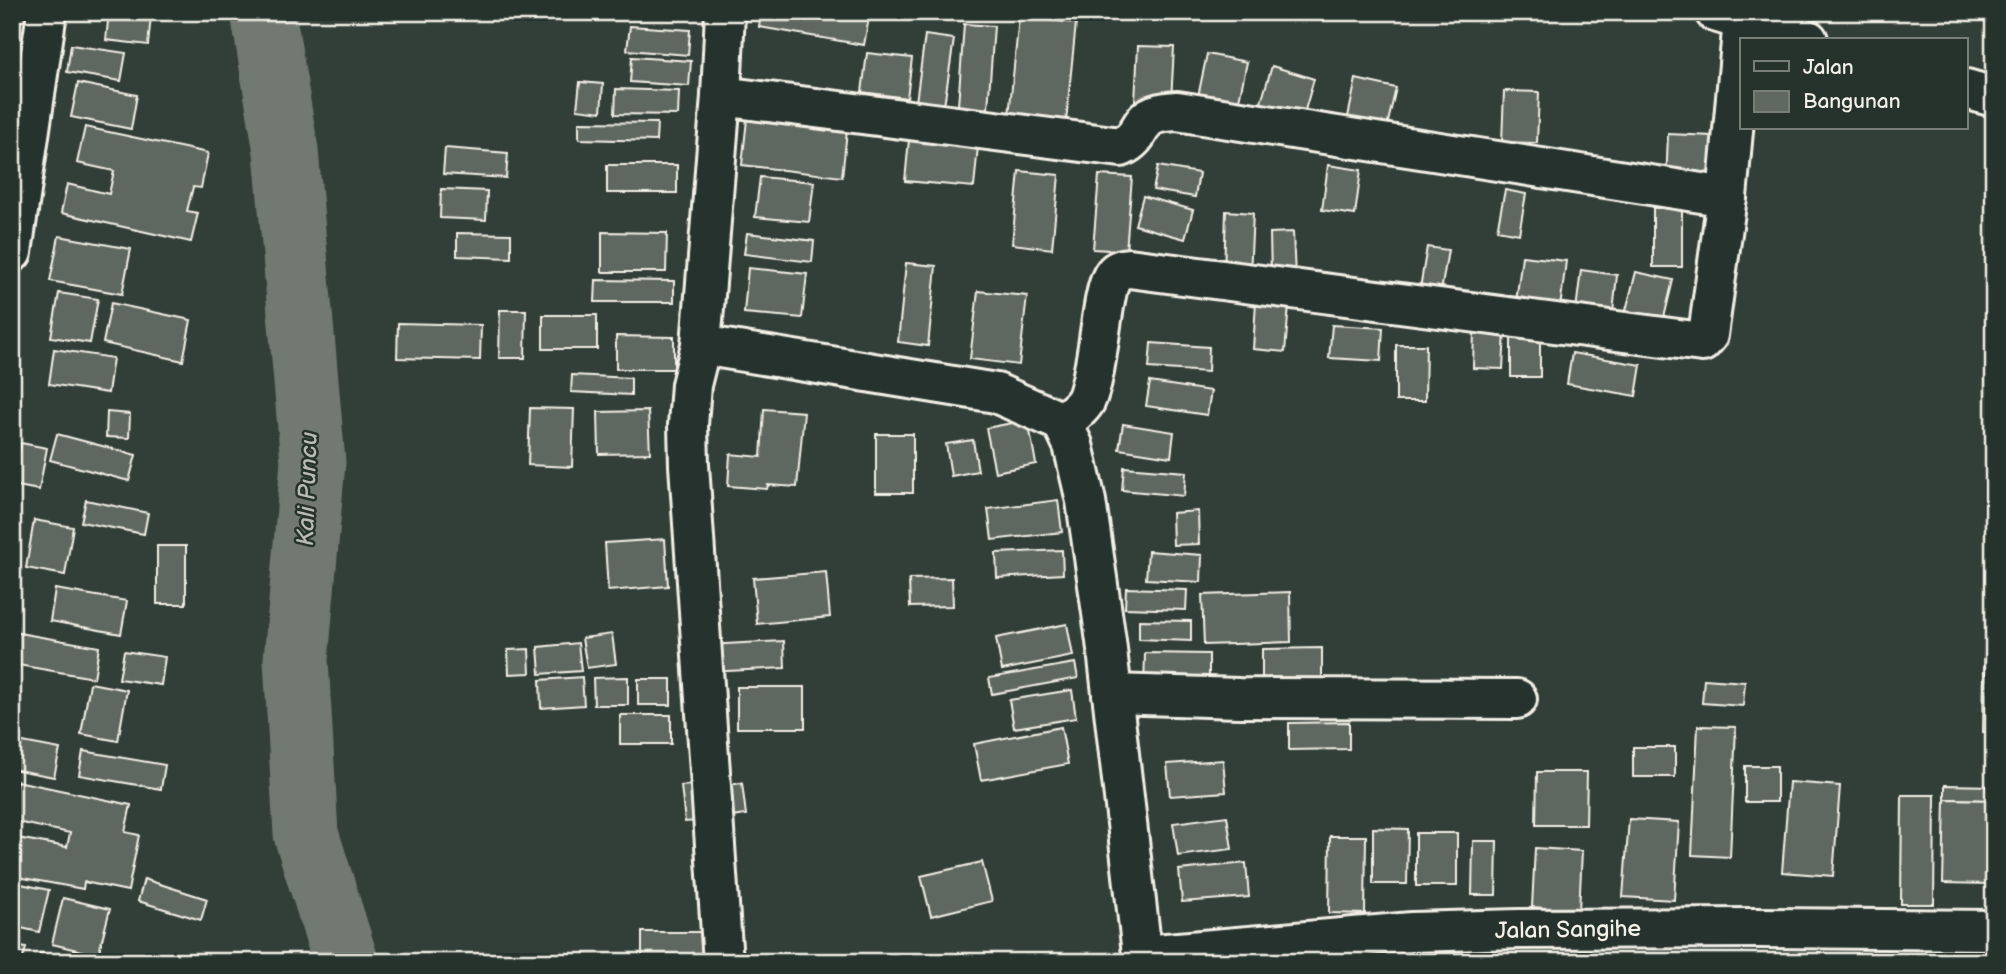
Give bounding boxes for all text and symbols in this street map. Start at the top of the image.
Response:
legend [1740,38,1968,130]
text: Jalan [1803,55,1854,80]
text: Bangunan [1803,89,1901,114]
water label: Kali Puncu [291,431,324,547]
street label: Jalan Sangihe [1495,915,1641,945]

